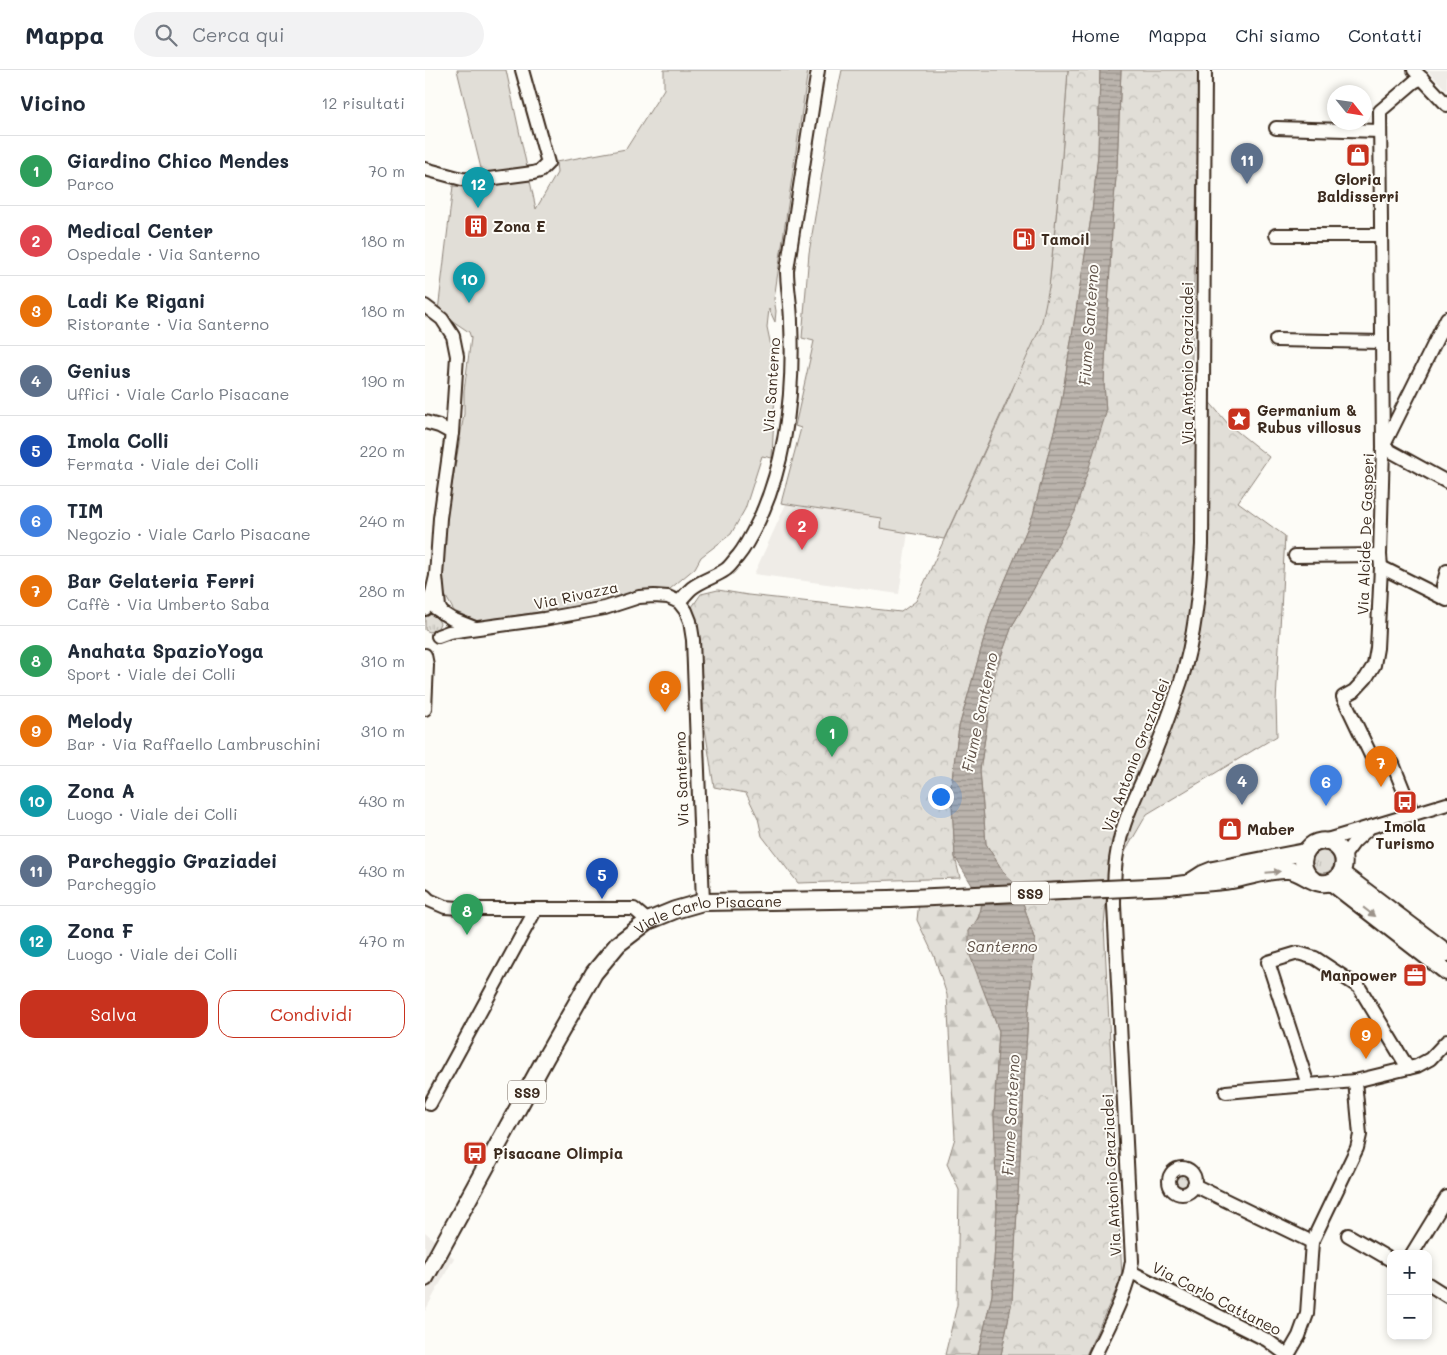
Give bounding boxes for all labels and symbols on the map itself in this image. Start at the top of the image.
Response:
north arrow [1327,85,1372,130]
shop icon: Gloria Baldisserri [1345,142,1371,168]
pin: 11 [1231,143,1263,184]
pin: 12 [462,167,494,208]
place label: Gloria Baldisserri [1317,169,1399,206]
building icon: Zona E [463,213,489,239]
place label: Zona E [493,216,546,236]
fuel station icon: Tamoil [1011,226,1037,252]
place label: Tamoil [1041,229,1089,249]
pin: 10 [453,262,485,303]
water label: Fiume Santerno [1073,263,1103,386]
street label: Via Antonio Graziadei [1177,282,1197,444]
street label: Via Santerno [758,337,784,433]
place label: Germanium & Rubus villosus [1257,400,1361,437]
place icon: Germanium & Rubus villosus [1226,406,1252,432]
street label: Via Alcide De Gasperi [1352,453,1378,615]
pin: 2 [786,509,818,550]
street label: Via Rivazza [532,576,620,614]
water label: Fiume Santerno [956,650,1002,774]
pin: 3 [649,671,681,712]
street label: Via Antonio Graziadei [1096,675,1174,835]
pin: 1 [816,716,848,757]
street label: Via Santerno [669,731,693,827]
pin: 7 [1365,746,1397,787]
pin: 4 [1226,764,1258,805]
pin: 6 [1310,765,1342,806]
your location [928,784,954,810]
bus stop icon: Imola Turismo [1392,789,1418,815]
shop icon: Maber [1217,816,1243,842]
place label: Imola Turismo [1376,816,1434,853]
place label: Maber [1247,819,1295,839]
pin: 5 [586,858,618,899]
one-way arrow [1265,868,1281,876]
road number: SS9 [1011,881,1049,904]
street label: Viale Carlo Pisacane [630,891,782,938]
pin: 8 [451,894,483,935]
one-way arrow [1362,906,1375,917]
water label: Santerno [966,935,1038,956]
office icon: Manpower [1402,962,1428,988]
place label: Manpower [1320,965,1397,985]
pin: 9 [1350,1018,1382,1059]
water label: Fiume Santerno [996,1053,1024,1176]
road number: SS9 [508,1080,546,1104]
street label: Via Antonio Graziadei [1097,1093,1125,1257]
bus stop icon: Pisacane Olimpia [462,1140,488,1166]
place label: Pisacane Olimpia [493,1143,623,1163]
street label: Via Carlo Cattaneo [1149,1257,1285,1339]

